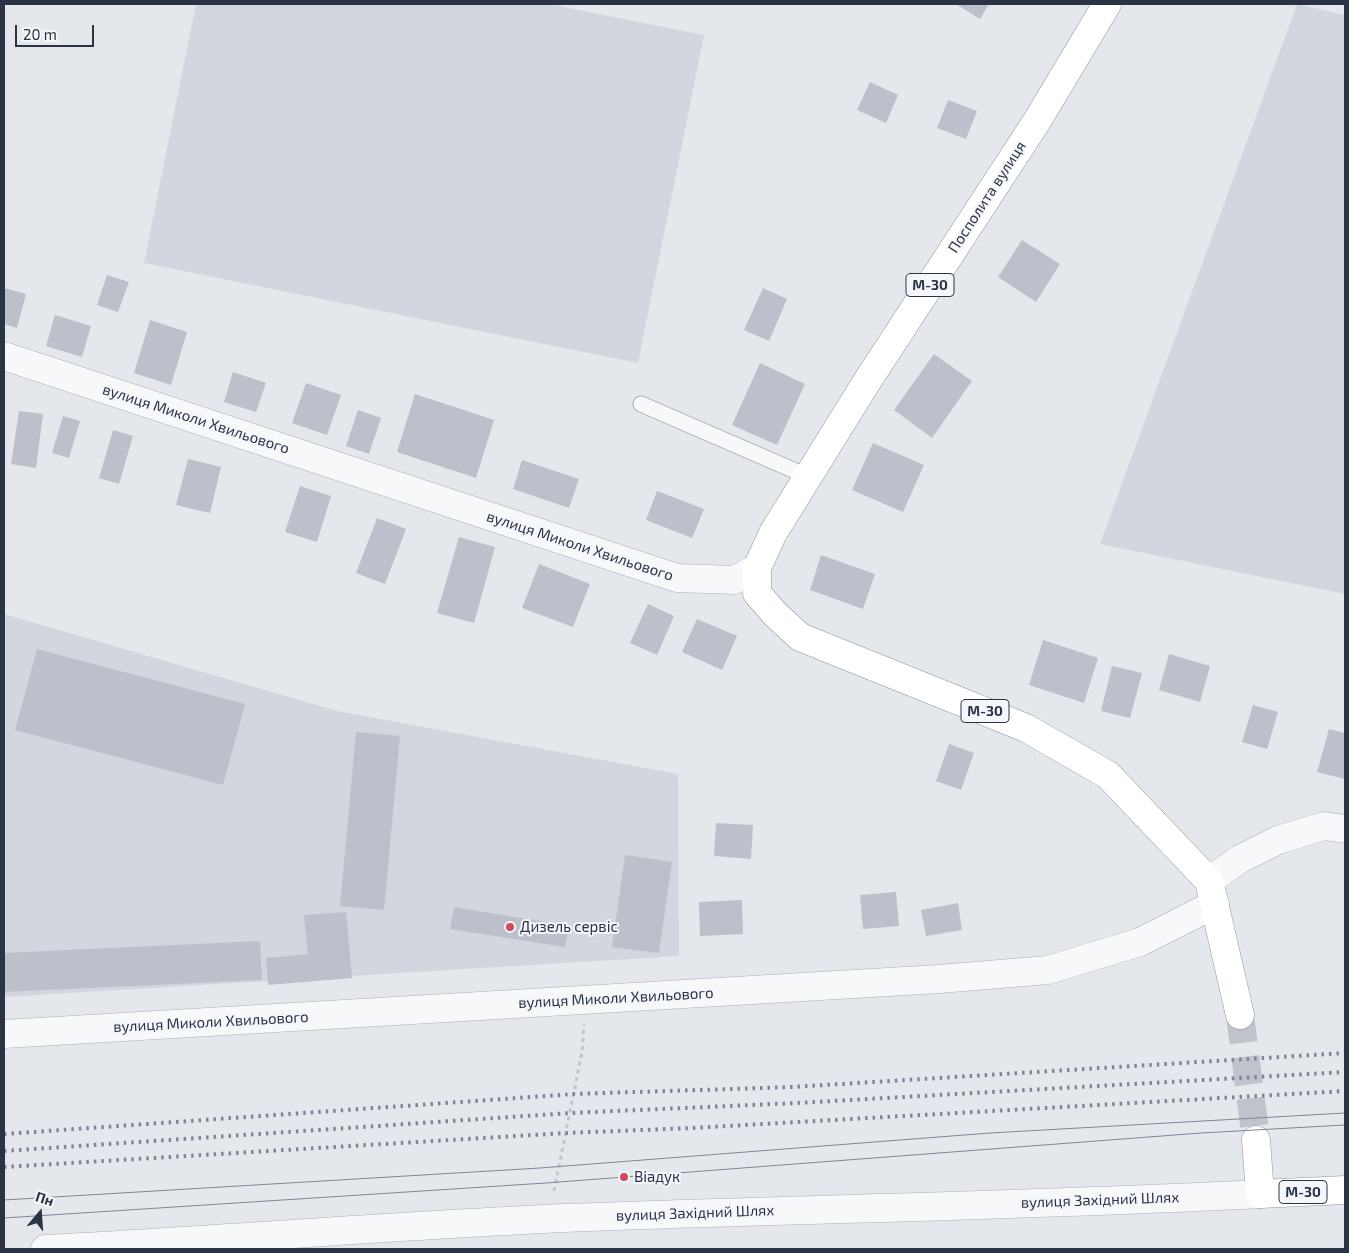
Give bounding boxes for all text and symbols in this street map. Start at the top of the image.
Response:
scale bar [18,15,96,47]
text: 20 m [23,25,57,43]
street label: Посполита вулиця [944,138,1030,256]
road number: М-30 [906,274,954,296]
street label: вулиця Миколи Хвильового [100,380,292,458]
street label: вулиця Миколи Хвильового [484,507,676,585]
road number: М-30 [961,699,1009,722]
place label: Дизель сервіс [520,918,618,936]
marker: Дизель сервіс [504,921,516,933]
street label: вулиця Миколи Хвильового [518,984,714,1012]
street label: вулиця Миколи Хвильового [113,1008,309,1036]
place label: Віадук [634,1168,680,1186]
marker: Віадук [618,1171,630,1183]
road number: М-30 [1279,1180,1327,1204]
text: Пн [34,1187,56,1209]
north arrow [15,1188,65,1238]
street label: вулиця Західний Шлях [1020,1188,1180,1212]
street label: вулиця Західний Шлях [615,1201,775,1225]

